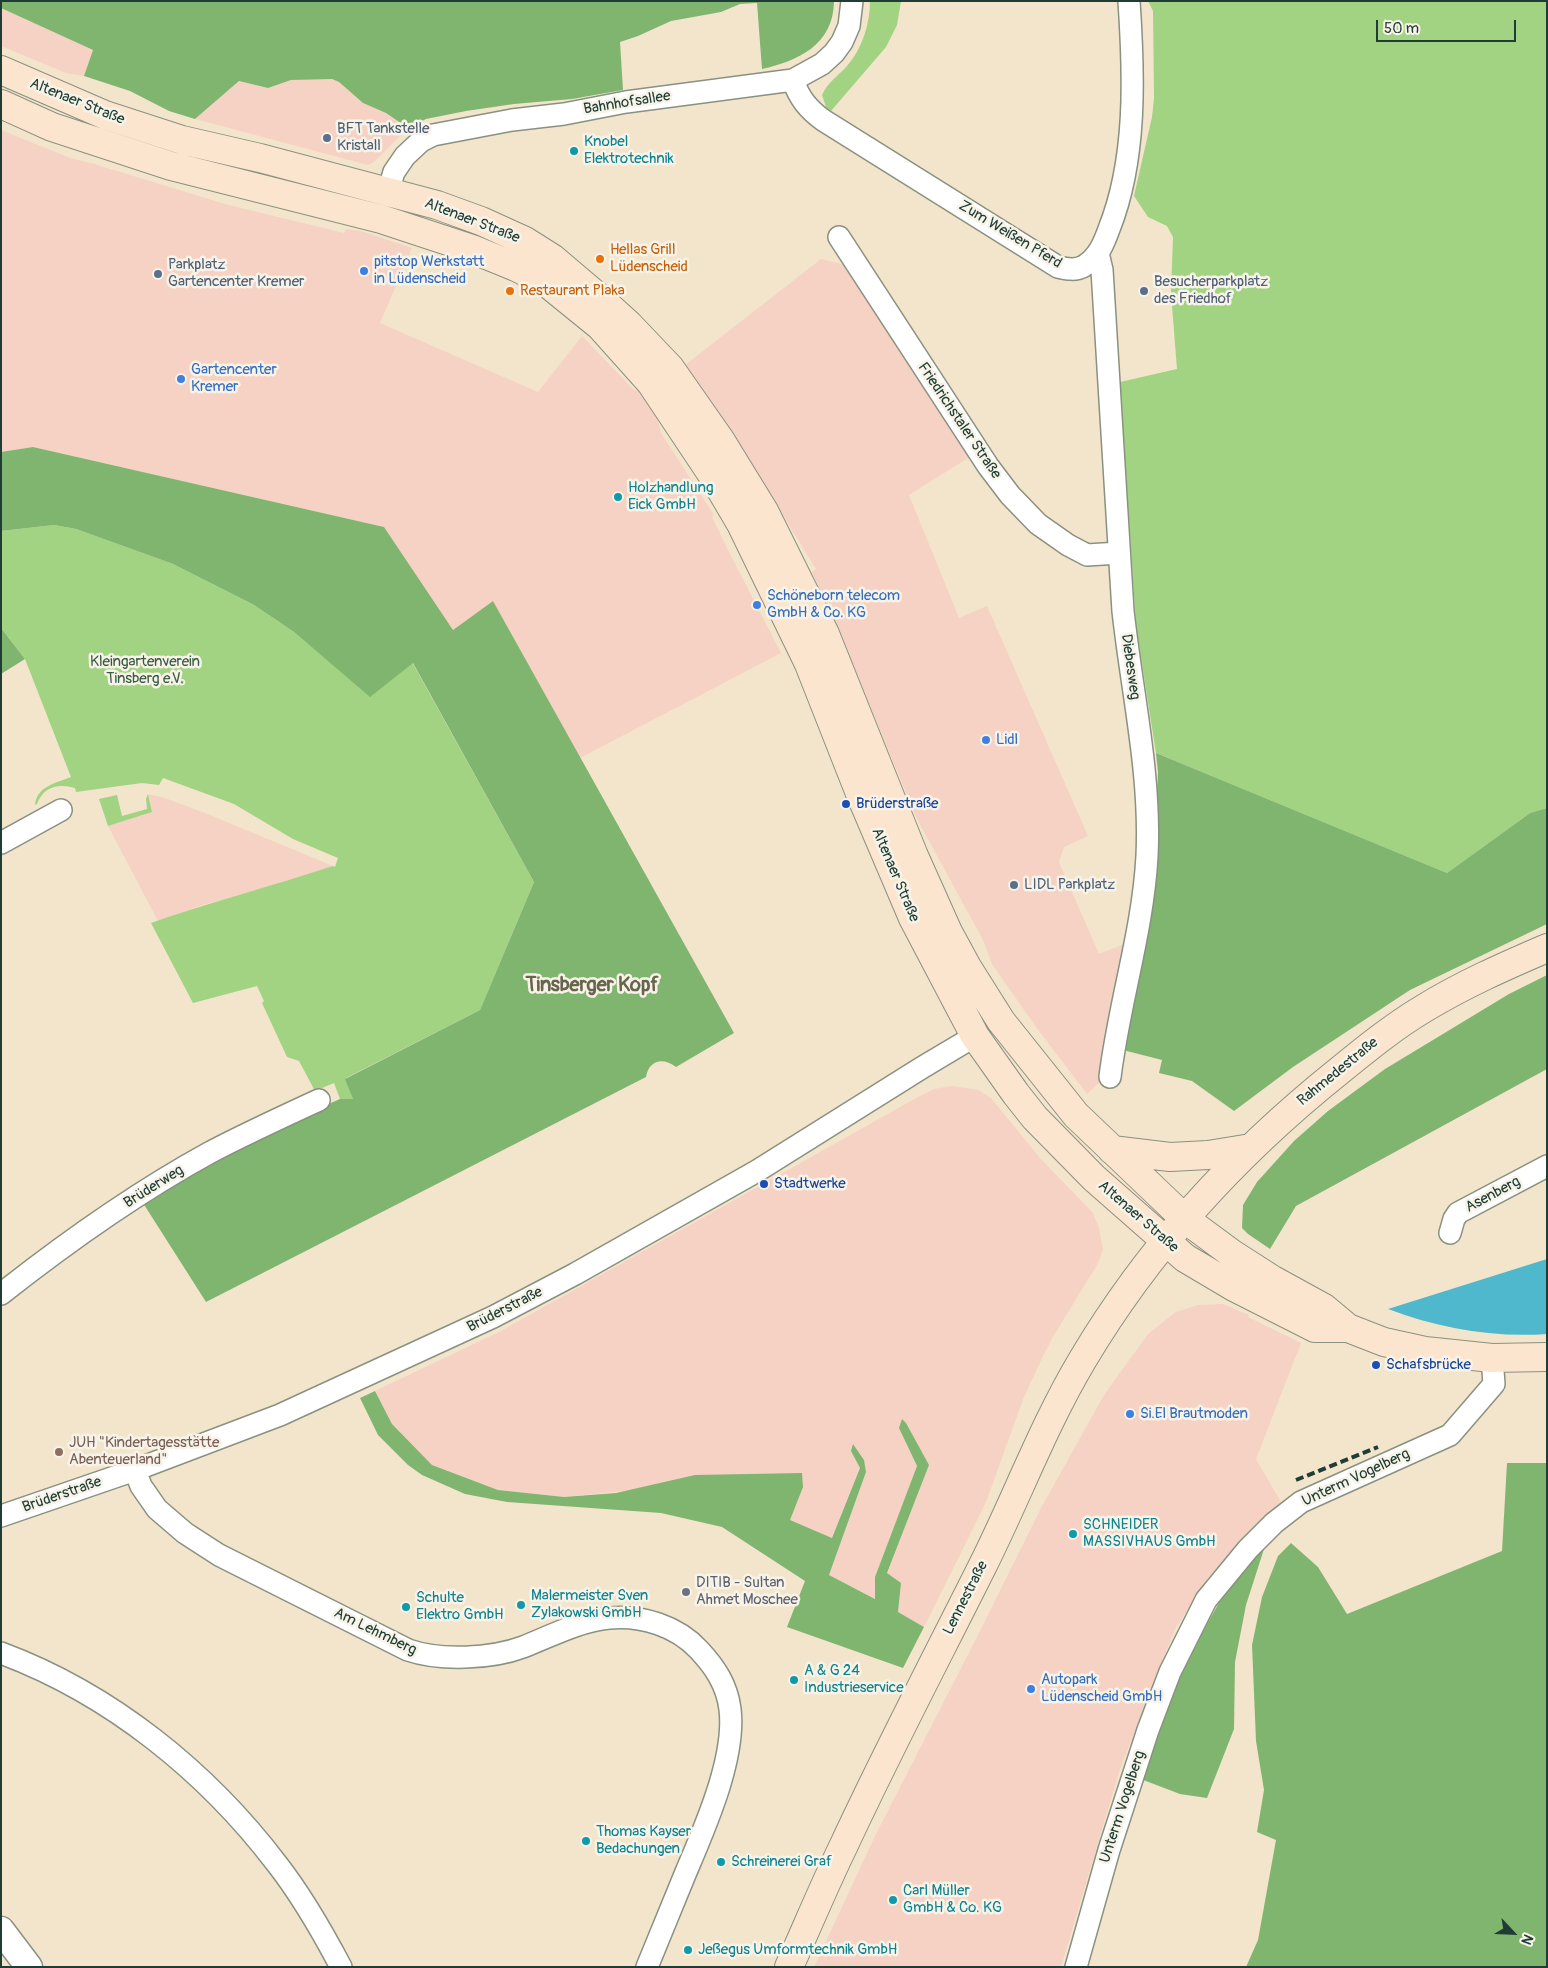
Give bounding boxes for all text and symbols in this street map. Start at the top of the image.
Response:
scale bar [1378,10,1518,42]
text: 50 m [1384,19,1419,38]
street label: Altenaer Straße [27,75,127,129]
street label: Bahnhofsallee [582,87,672,119]
place label: BFT Tankstelle Kristall [337,120,429,155]
marker: BFT Tankstelle Kristall [321,132,333,144]
place label: Knobel Elektrotechnik [584,133,674,168]
marker: Knobel Elektrotechnik [568,145,580,157]
street label: Altenaer Straße [422,195,522,247]
street label: Zum Weißen Pferd [955,197,1065,273]
place label: Hellas Grill Lüdenscheid [610,241,688,276]
place label: pitstop Werkstatt in Lüdenscheid [374,253,484,288]
marker: Hellas Grill Lüdenscheid [594,253,606,265]
place label: Parkplatz Gartencenter Kremer [168,256,304,291]
marker: pitstop Werkstatt in Lüdenscheid [358,265,370,277]
marker: Parkplatz Gartencenter Kremer [152,268,164,280]
place label: Besucherparkplatz des Friedhof [1154,273,1268,308]
place label: Restaurant Plaka [520,282,625,300]
marker: Restaurant Plaka [504,285,516,297]
marker: Besucherparkplatz des Friedhof [1138,285,1150,297]
street label: Friedrichstaler Straße [913,359,1005,483]
place label: Gartencenter Kremer [191,361,277,396]
marker: Gartencenter Kremer [175,373,187,385]
place label: Holzhandlung Eick GmbH [628,479,713,514]
marker: Holzhandlung Eick GmbH [612,491,624,503]
place label: Schöneborn telecom GmbH & Co. KG [767,587,900,622]
marker: Schöneborn telecom GmbH & Co. KG [751,599,763,611]
street label: Diebesweg [1116,633,1144,701]
park label: Kleingartenverein Tinsberg e.V. [90,653,200,688]
place label: Lidl [996,731,1018,749]
marker: Lidl [980,734,992,746]
place label: Brüderstraße [856,795,939,813]
marker: Brüderstraße [840,798,852,810]
street label: Altenaer Straße [867,825,923,925]
place label: LIDL Parkplatz [1024,876,1115,894]
marker: LIDL Parkplatz [1008,879,1020,891]
district label: Tinsberger Kopf [525,974,659,998]
street label: Rahmedestraße [1294,1034,1382,1110]
street label: Brüderweg [121,1162,187,1212]
street label: Asenberg [1462,1173,1524,1217]
place label: Stadtwerke [774,1175,846,1193]
street label: Altenaer Straße [1094,1177,1182,1257]
marker: Stadtwerke [758,1178,770,1190]
street label: Brüderstraße [464,1283,546,1337]
place label: Schafsbrücke [1386,1356,1471,1374]
marker: Schafsbrücke [1370,1359,1382,1371]
place label: Si.El Brautmoden [1140,1405,1248,1423]
marker: Si.El Brautmoden [1124,1408,1136,1420]
place label: JUH "Kindertagesstätte Abenteuerland" [69,1434,219,1469]
street label: Unterm Vogelberg [1299,1445,1413,1511]
marker: JUH "Kindertagesstätte Abenteuerland" [53,1446,65,1458]
street label: Brüderstraße [20,1473,104,1517]
place label: SCHNEIDER MASSIVHAUS GmbH [1083,1516,1216,1551]
marker: SCHNEIDER MASSIVHAUS GmbH [1067,1528,1079,1540]
street label: Lennestraße [940,1558,992,1638]
place label: DITIB - Sultan Ahmet Moschee [696,1574,798,1609]
marker: DITIB - Sultan Ahmet Moschee [680,1586,692,1598]
place label: Malermeister Sven Zylakowski GmbH [531,1587,648,1622]
place label: Schulte Elektro GmbH [416,1589,504,1624]
marker: Malermeister Sven Zylakowski GmbH [515,1599,527,1611]
marker: Schulte Elektro GmbH [400,1601,412,1613]
street label: Am Lehmberg [331,1604,419,1660]
place label: A & G 24 Industrieservice [804,1662,904,1697]
place label: Autopark Lüdenscheid GmbH [1041,1671,1162,1706]
marker: A & G 24 Industrieservice [788,1674,800,1686]
marker: Autopark Lüdenscheid GmbH [1025,1683,1037,1695]
street label: Unterm Vogelberg [1096,1749,1150,1865]
place label: Thomas Kayser Bedachungen [596,1823,691,1858]
marker: Thomas Kayser Bedachungen [580,1835,592,1847]
place label: Schreinerei Graf [731,1853,832,1871]
marker: Schreinerei Graf [715,1856,727,1868]
place label: Carl Müller GmbH & Co. KG [903,1882,1002,1917]
marker: Carl Müller GmbH & Co. KG [887,1894,899,1906]
north arrow [1488,1908,1538,1958]
text: N [1517,1932,1537,1947]
place label: Jeßegus Umformtechnik GmbH [698,1941,897,1959]
marker: Jeßegus Umformtechnik GmbH [682,1944,694,1956]

